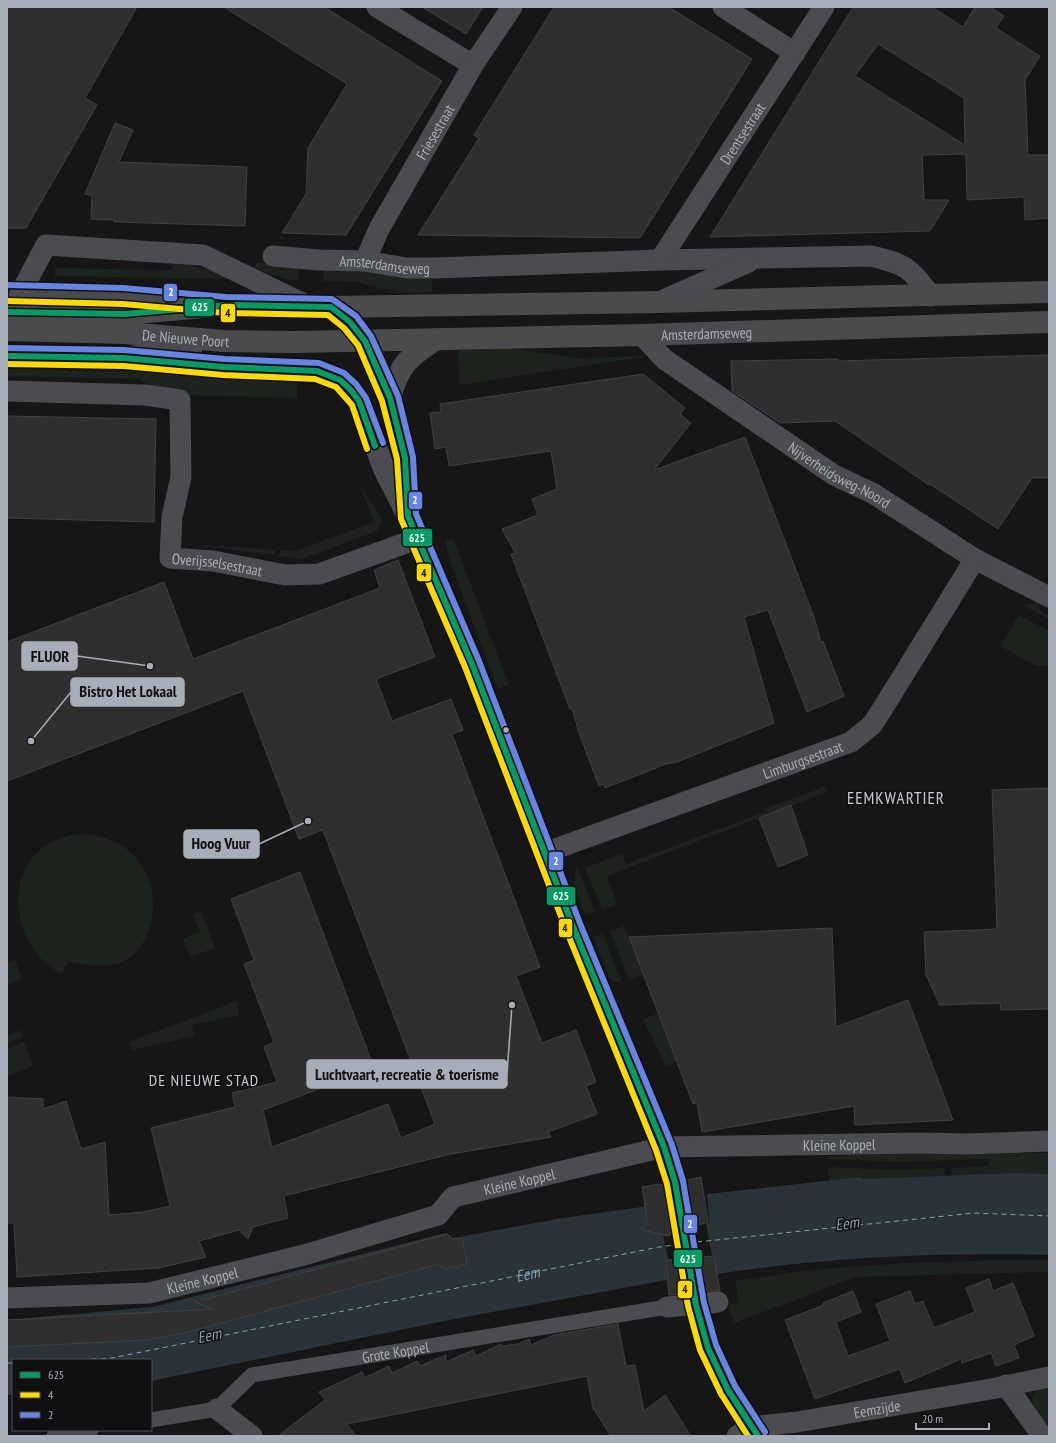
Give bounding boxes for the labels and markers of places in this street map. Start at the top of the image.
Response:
callout: FLUOR [22,642,77,670]
callout: Bistro Het Lokaal [71,678,184,706]
unlabelled marker [501,725,511,735]
callout: Hoog Vuur [184,830,259,858]
callout: Luchtvaart, recreatie & toerisme [307,1060,507,1088]

